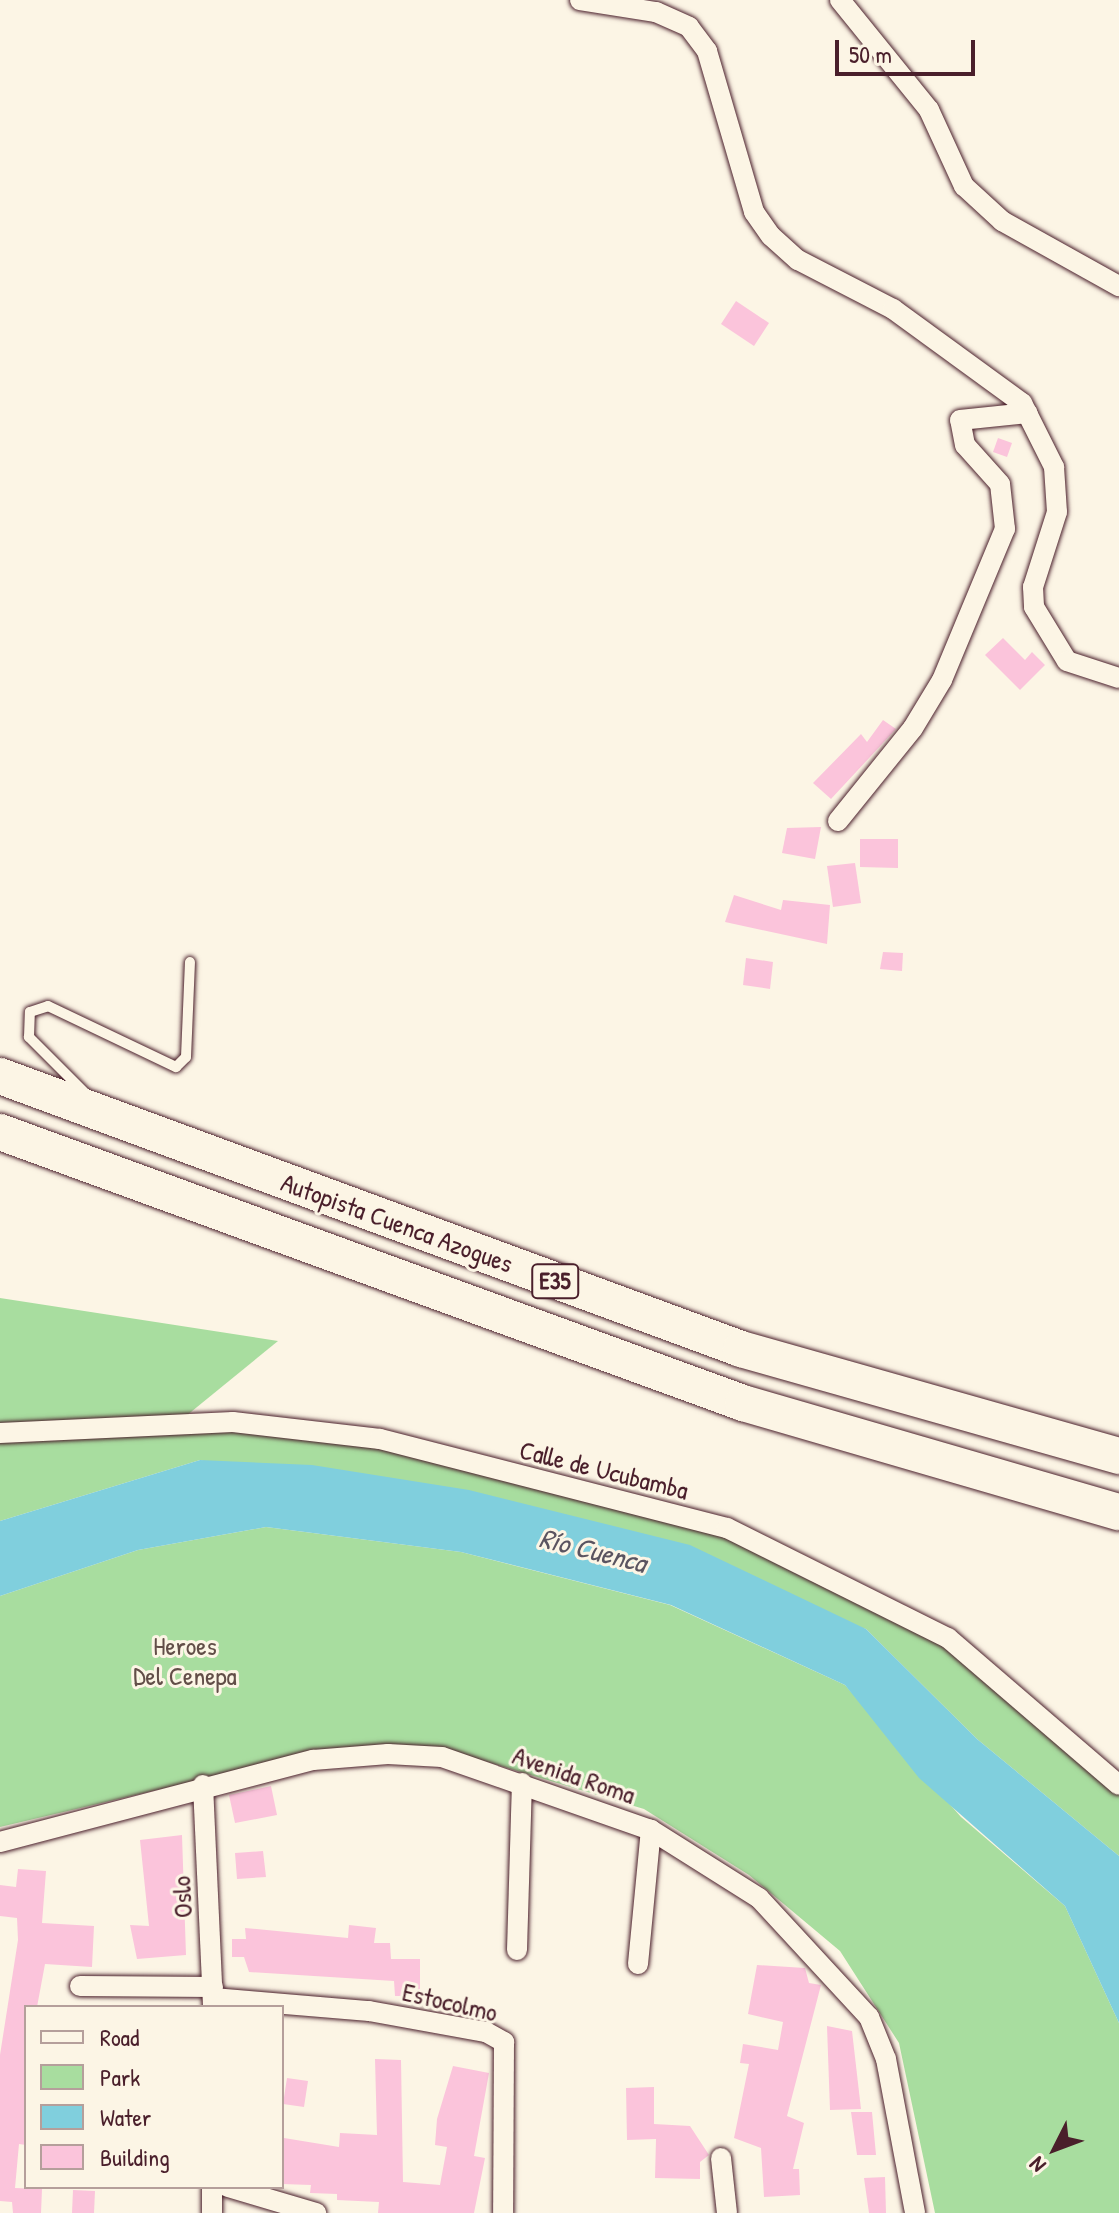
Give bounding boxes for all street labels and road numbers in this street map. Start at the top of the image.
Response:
street label: Autopista Cuenca Azogues [277,1167,517,1279]
road number: E35 [531,1261,579,1301]
street label: Calle de Ucubamba [516,1434,692,1506]
street label: Avenida Roma [509,1739,639,1811]
street label: Oslo [165,1875,199,1919]
street label: Estocolmo [399,1976,501,2028]

